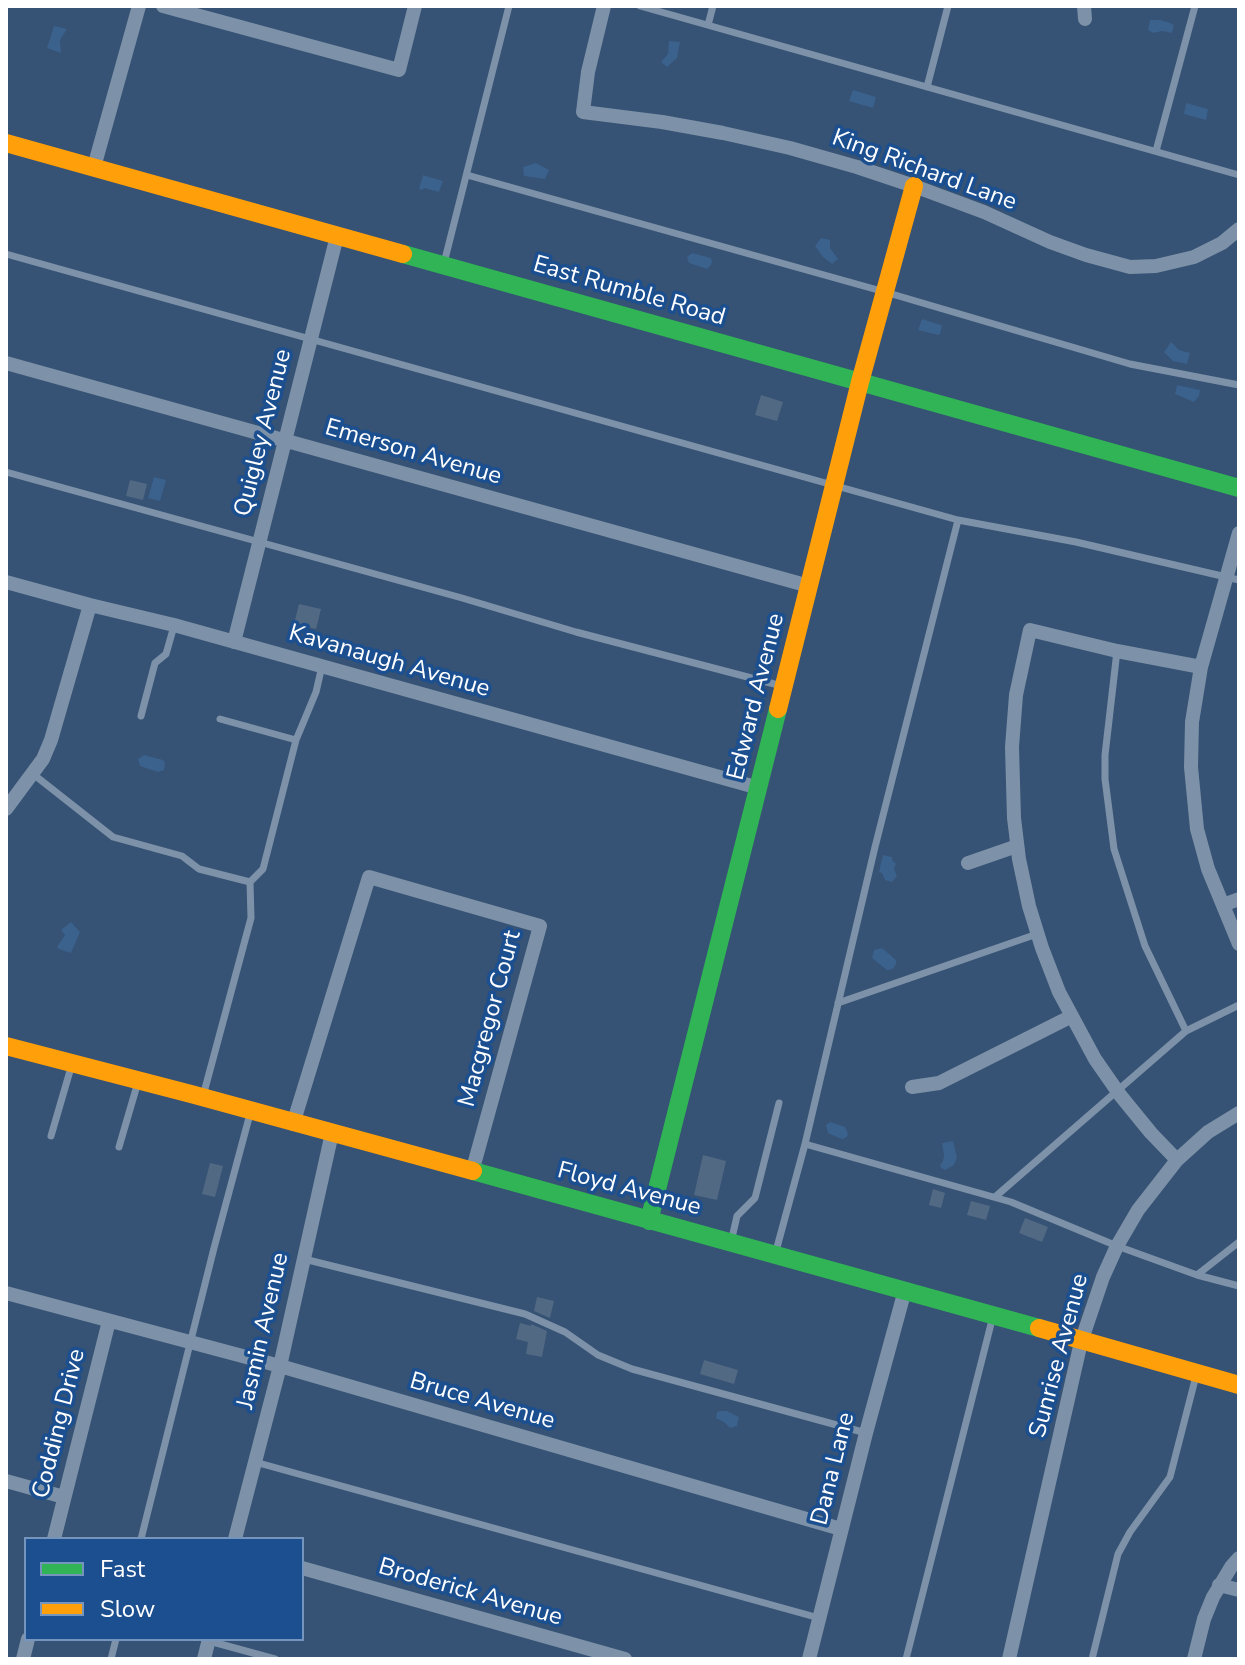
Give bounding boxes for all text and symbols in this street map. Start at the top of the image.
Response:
street label: King Richard Lane [828,124,1020,218]
street label: East Rumble Road [530,251,728,333]
street label: Quigley Avenue [229,346,299,520]
street label: Emerson Avenue [321,414,505,492]
street label: Edward Avenue [722,611,792,783]
street label: Kavanaugh Avenue [285,620,493,704]
street label: Macgregor Court [454,928,528,1110]
street label: Floyd Avenue [554,1157,704,1223]
street label: Jasmin Avenue [232,1250,296,1412]
street label: Sunrise Avenue [1024,1271,1096,1441]
street label: Codding Drive [28,1346,92,1502]
street label: Bruce Avenue [406,1368,558,1436]
street label: Dana Lane [806,1410,862,1528]
legend [24,1537,304,1641]
text: Fast [100,1553,145,1585]
street label: Broderick Avenue [375,1553,565,1633]
text: Slow [100,1593,155,1625]

